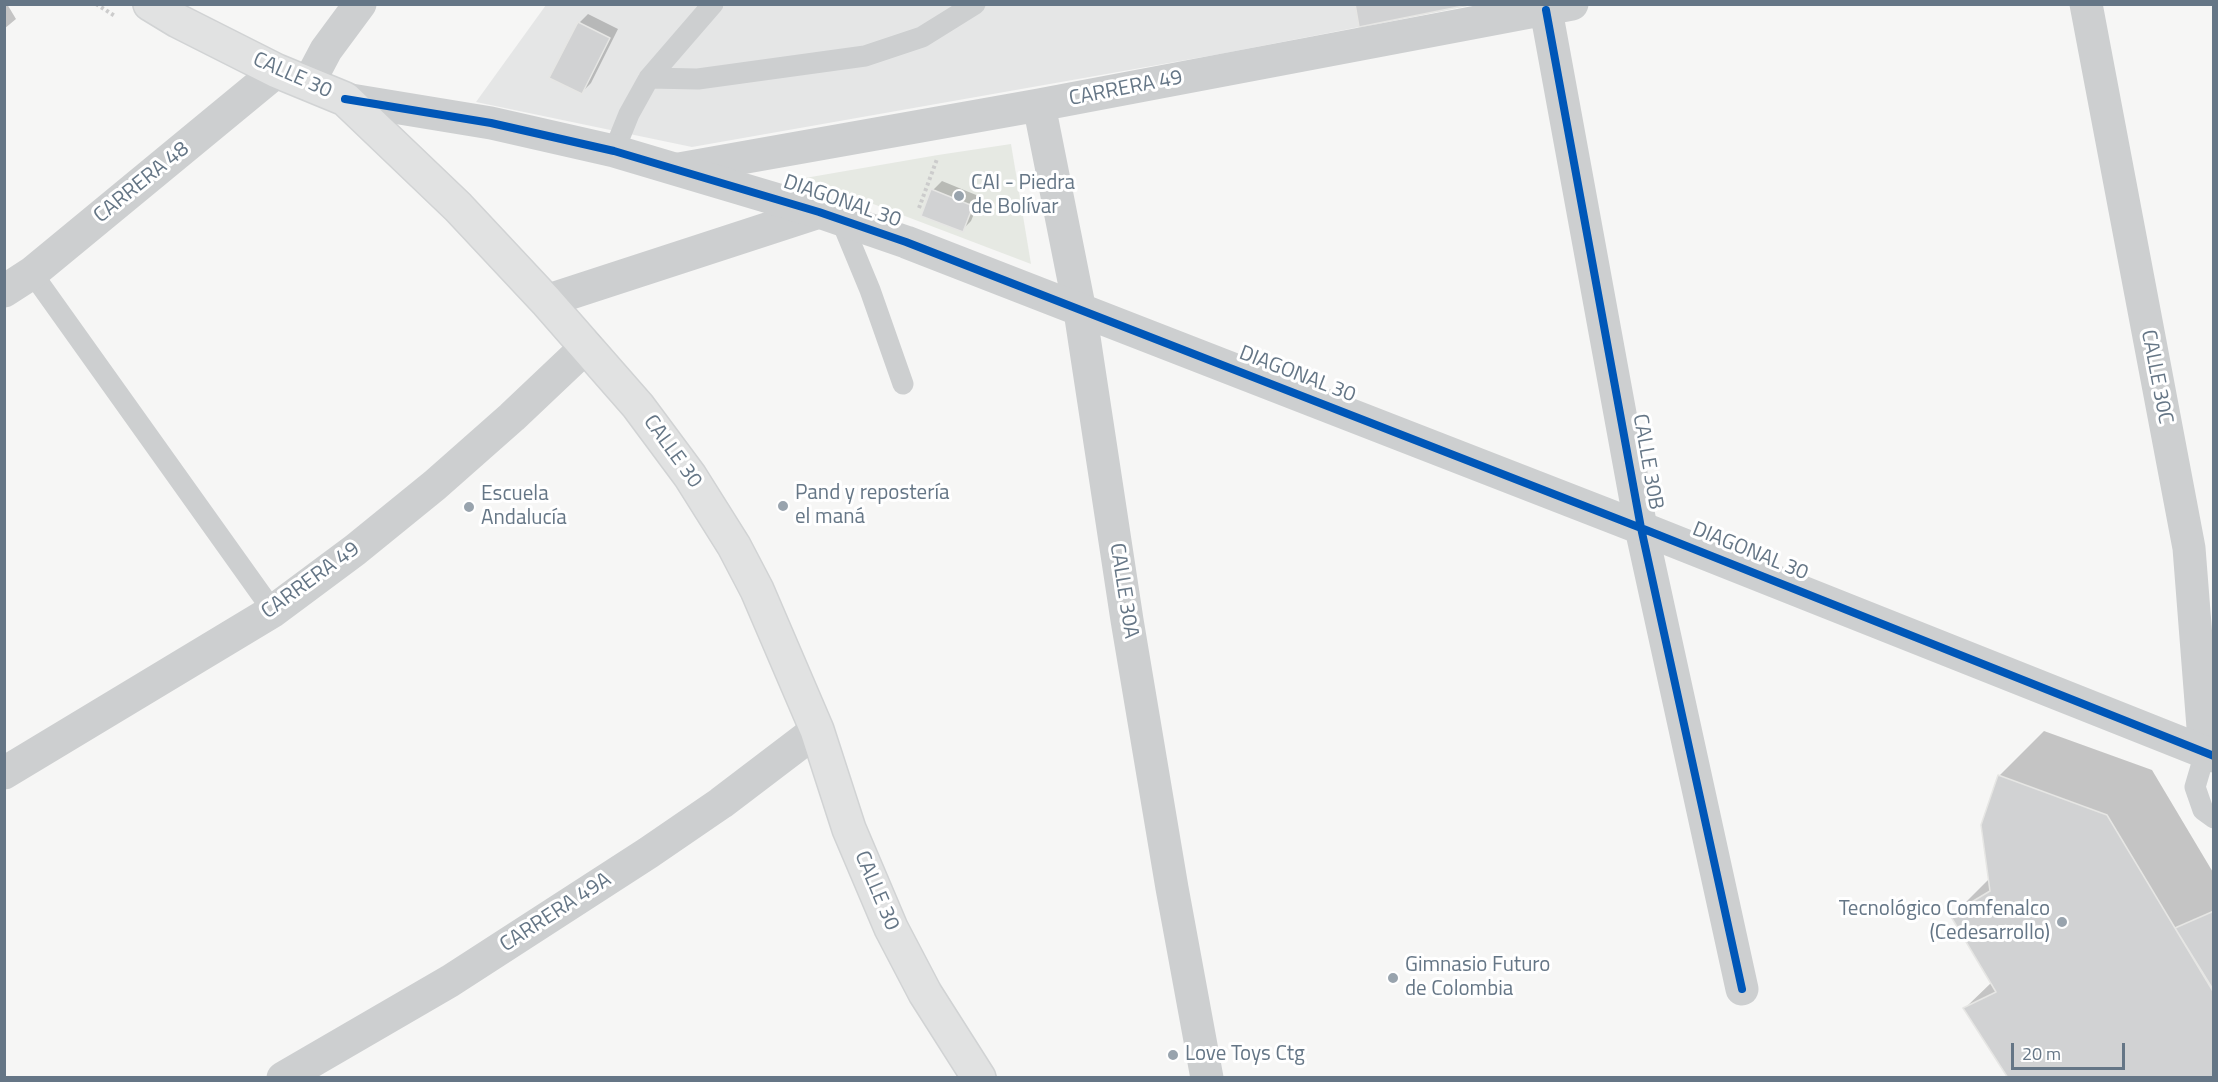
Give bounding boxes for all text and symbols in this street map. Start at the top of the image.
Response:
street label: CALLE 30 [249,47,335,105]
street label: CARRERA 49 [1067,66,1185,112]
street label: CARRERA 48 [89,137,195,229]
street label: DIAGONAL 30 [780,170,904,234]
place label: CAI - Piedra de Bolívar [971,171,1075,221]
marker: CAI - Piedra de Bolívar [952,189,966,203]
street label: CALLE 30C [2135,328,2177,426]
street label: DIAGONAL 30 [1235,341,1359,409]
street label: CALLE 30 [637,411,707,493]
street label: CALLE 30B [1626,412,1668,512]
place label: Pand y repostería el maná [795,481,950,531]
place label: Escuela Andalucía [481,482,567,532]
marker: Pand y repostería el maná [776,499,790,513]
marker: Escuela Andalucía [462,500,476,514]
street label: DIAGONAL 30 [1688,517,1812,587]
street label: CARRERA 49 [257,537,365,625]
street label: CALLE 30A [1103,541,1143,641]
street label: CALLE 30 [848,848,904,934]
street label: CARRERA 49A [496,868,616,958]
place label: Tecnológico Comfenalco (Cedesarrollo) [1839,897,2050,947]
marker: Tecnológico Comfenalco (Cedesarrollo) [2055,915,2069,929]
place label: Gimnasio Futuro de Colombia [1405,953,1550,1003]
marker: Gimnasio Futuro de Colombia [1386,971,1400,985]
scale bar [2014,1031,2128,1069]
text: 20 m [2022,1040,2061,1067]
place label: Love Toys Ctg [1185,1042,1305,1068]
marker: Love Toys Ctg [1166,1048,1180,1062]

